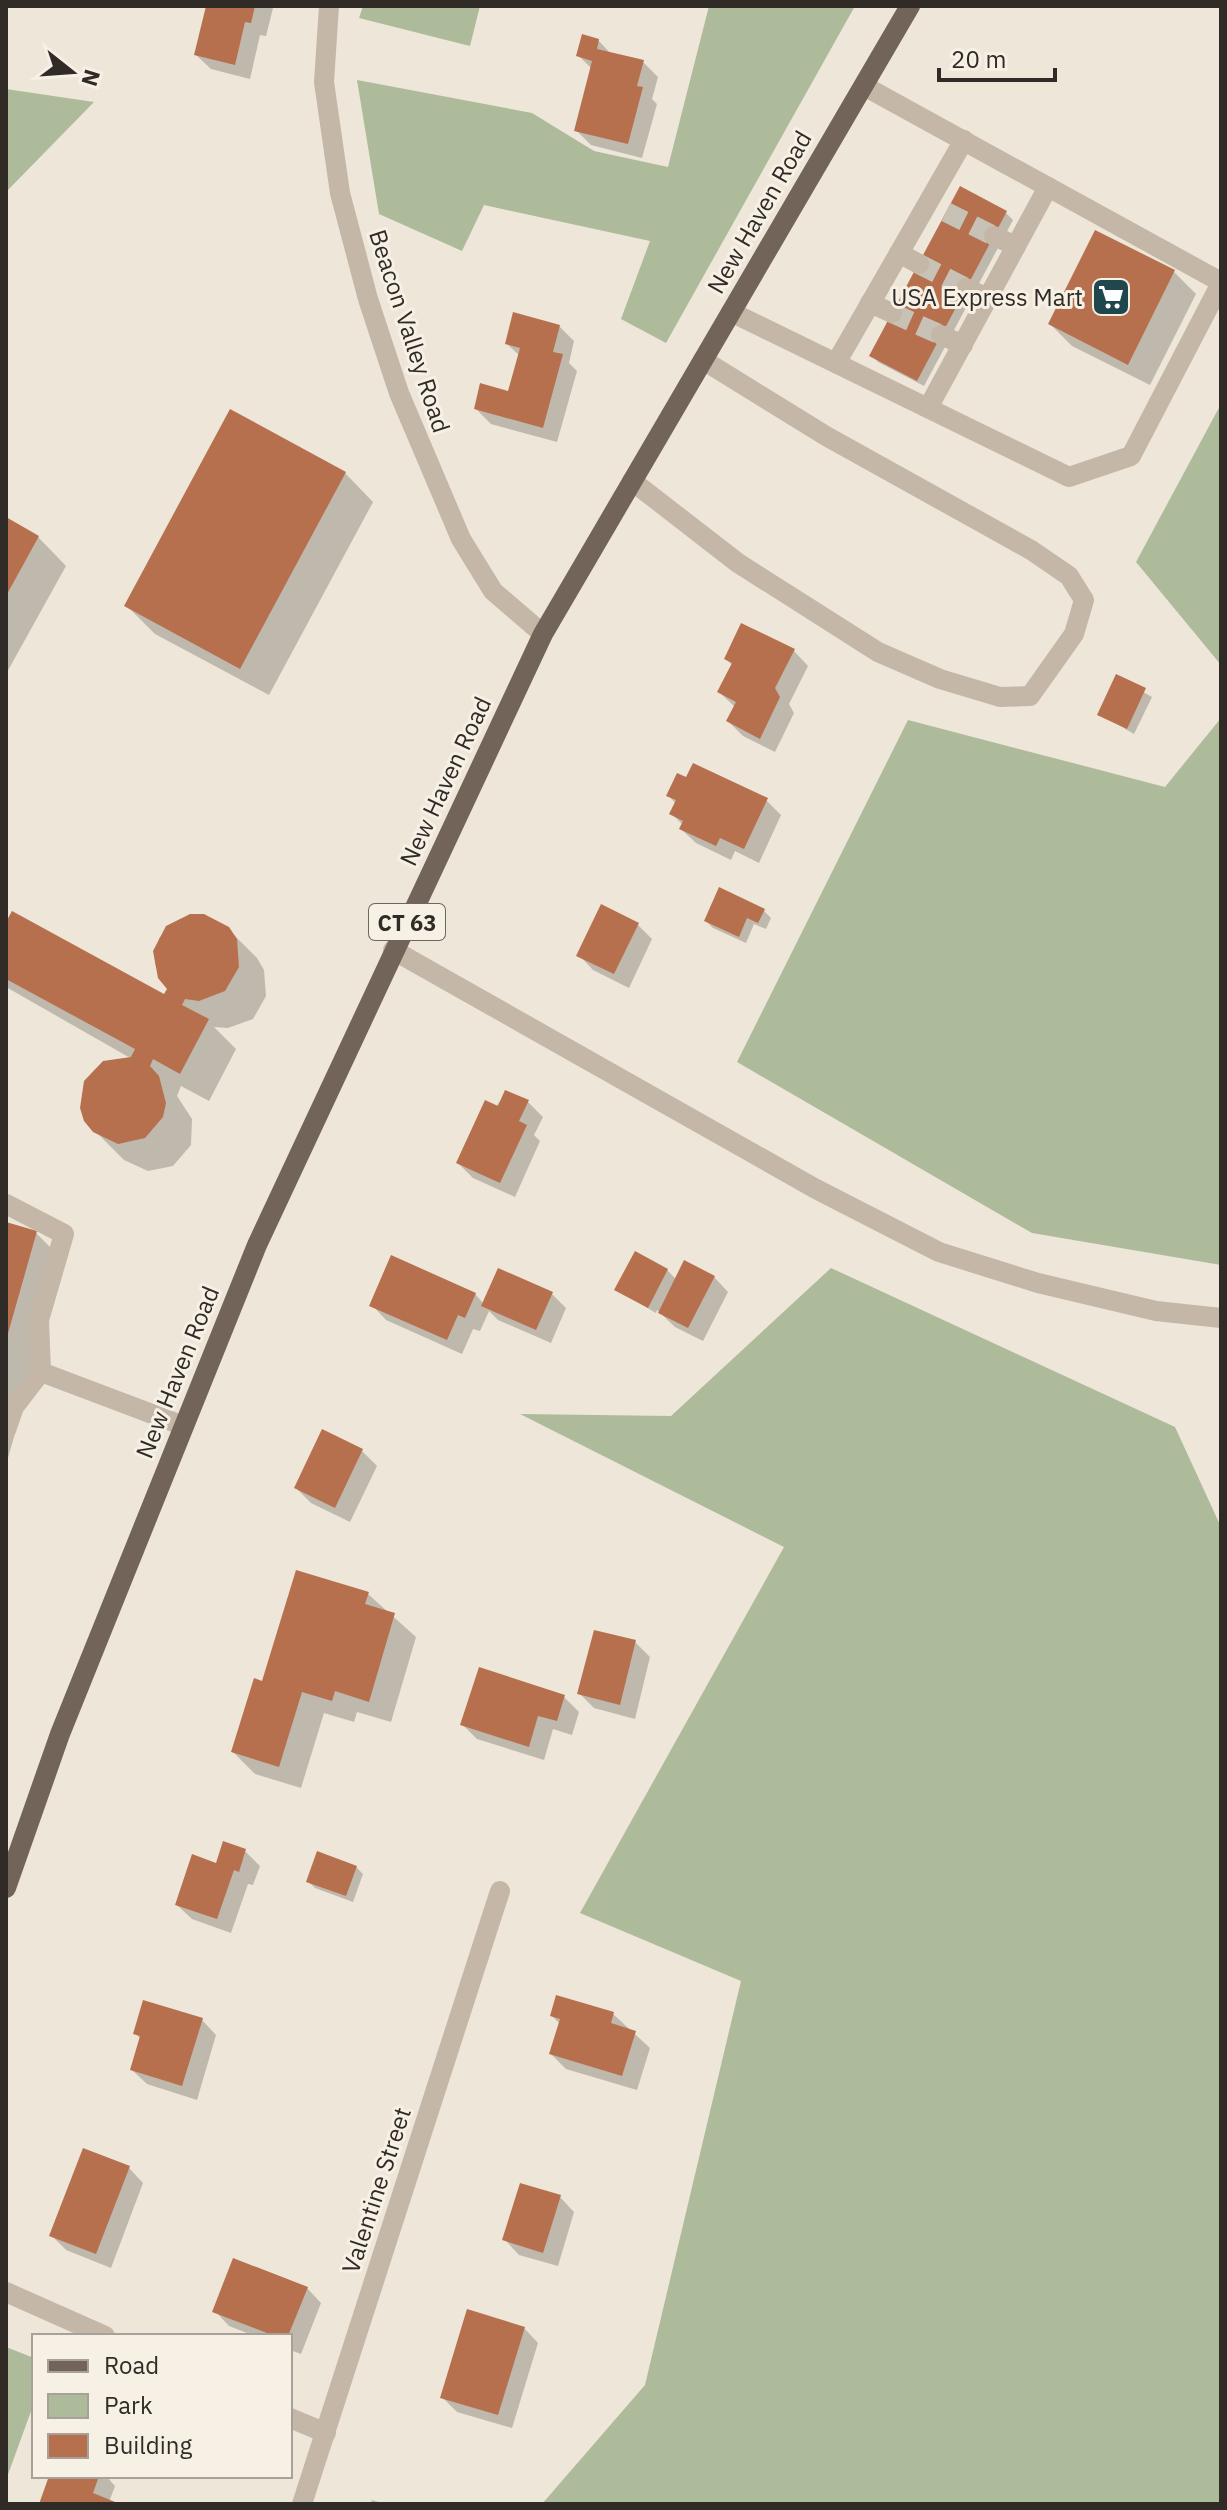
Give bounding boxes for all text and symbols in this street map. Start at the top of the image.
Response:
north arrow [32,32,112,112]
scale bar [939,32,1055,82]
text: 20 m [951,43,1006,75]
text: N [75,66,108,90]
street label: New Haven Road [699,125,819,299]
street label: Beacon Valley Road [362,225,458,437]
supermarket icon: USA Express Mart [1090,276,1132,318]
place label: USA Express Mart [891,281,1083,313]
street label: New Haven Road [392,691,498,871]
road number: CT 63 [369,904,445,940]
street label: New Haven Road [128,1281,226,1463]
street label: Valentine Street [334,2103,418,2277]
legend [32,2334,292,2478]
text: Road [104,2349,159,2381]
text: Park [104,2389,153,2421]
text: Building [104,2429,192,2461]

